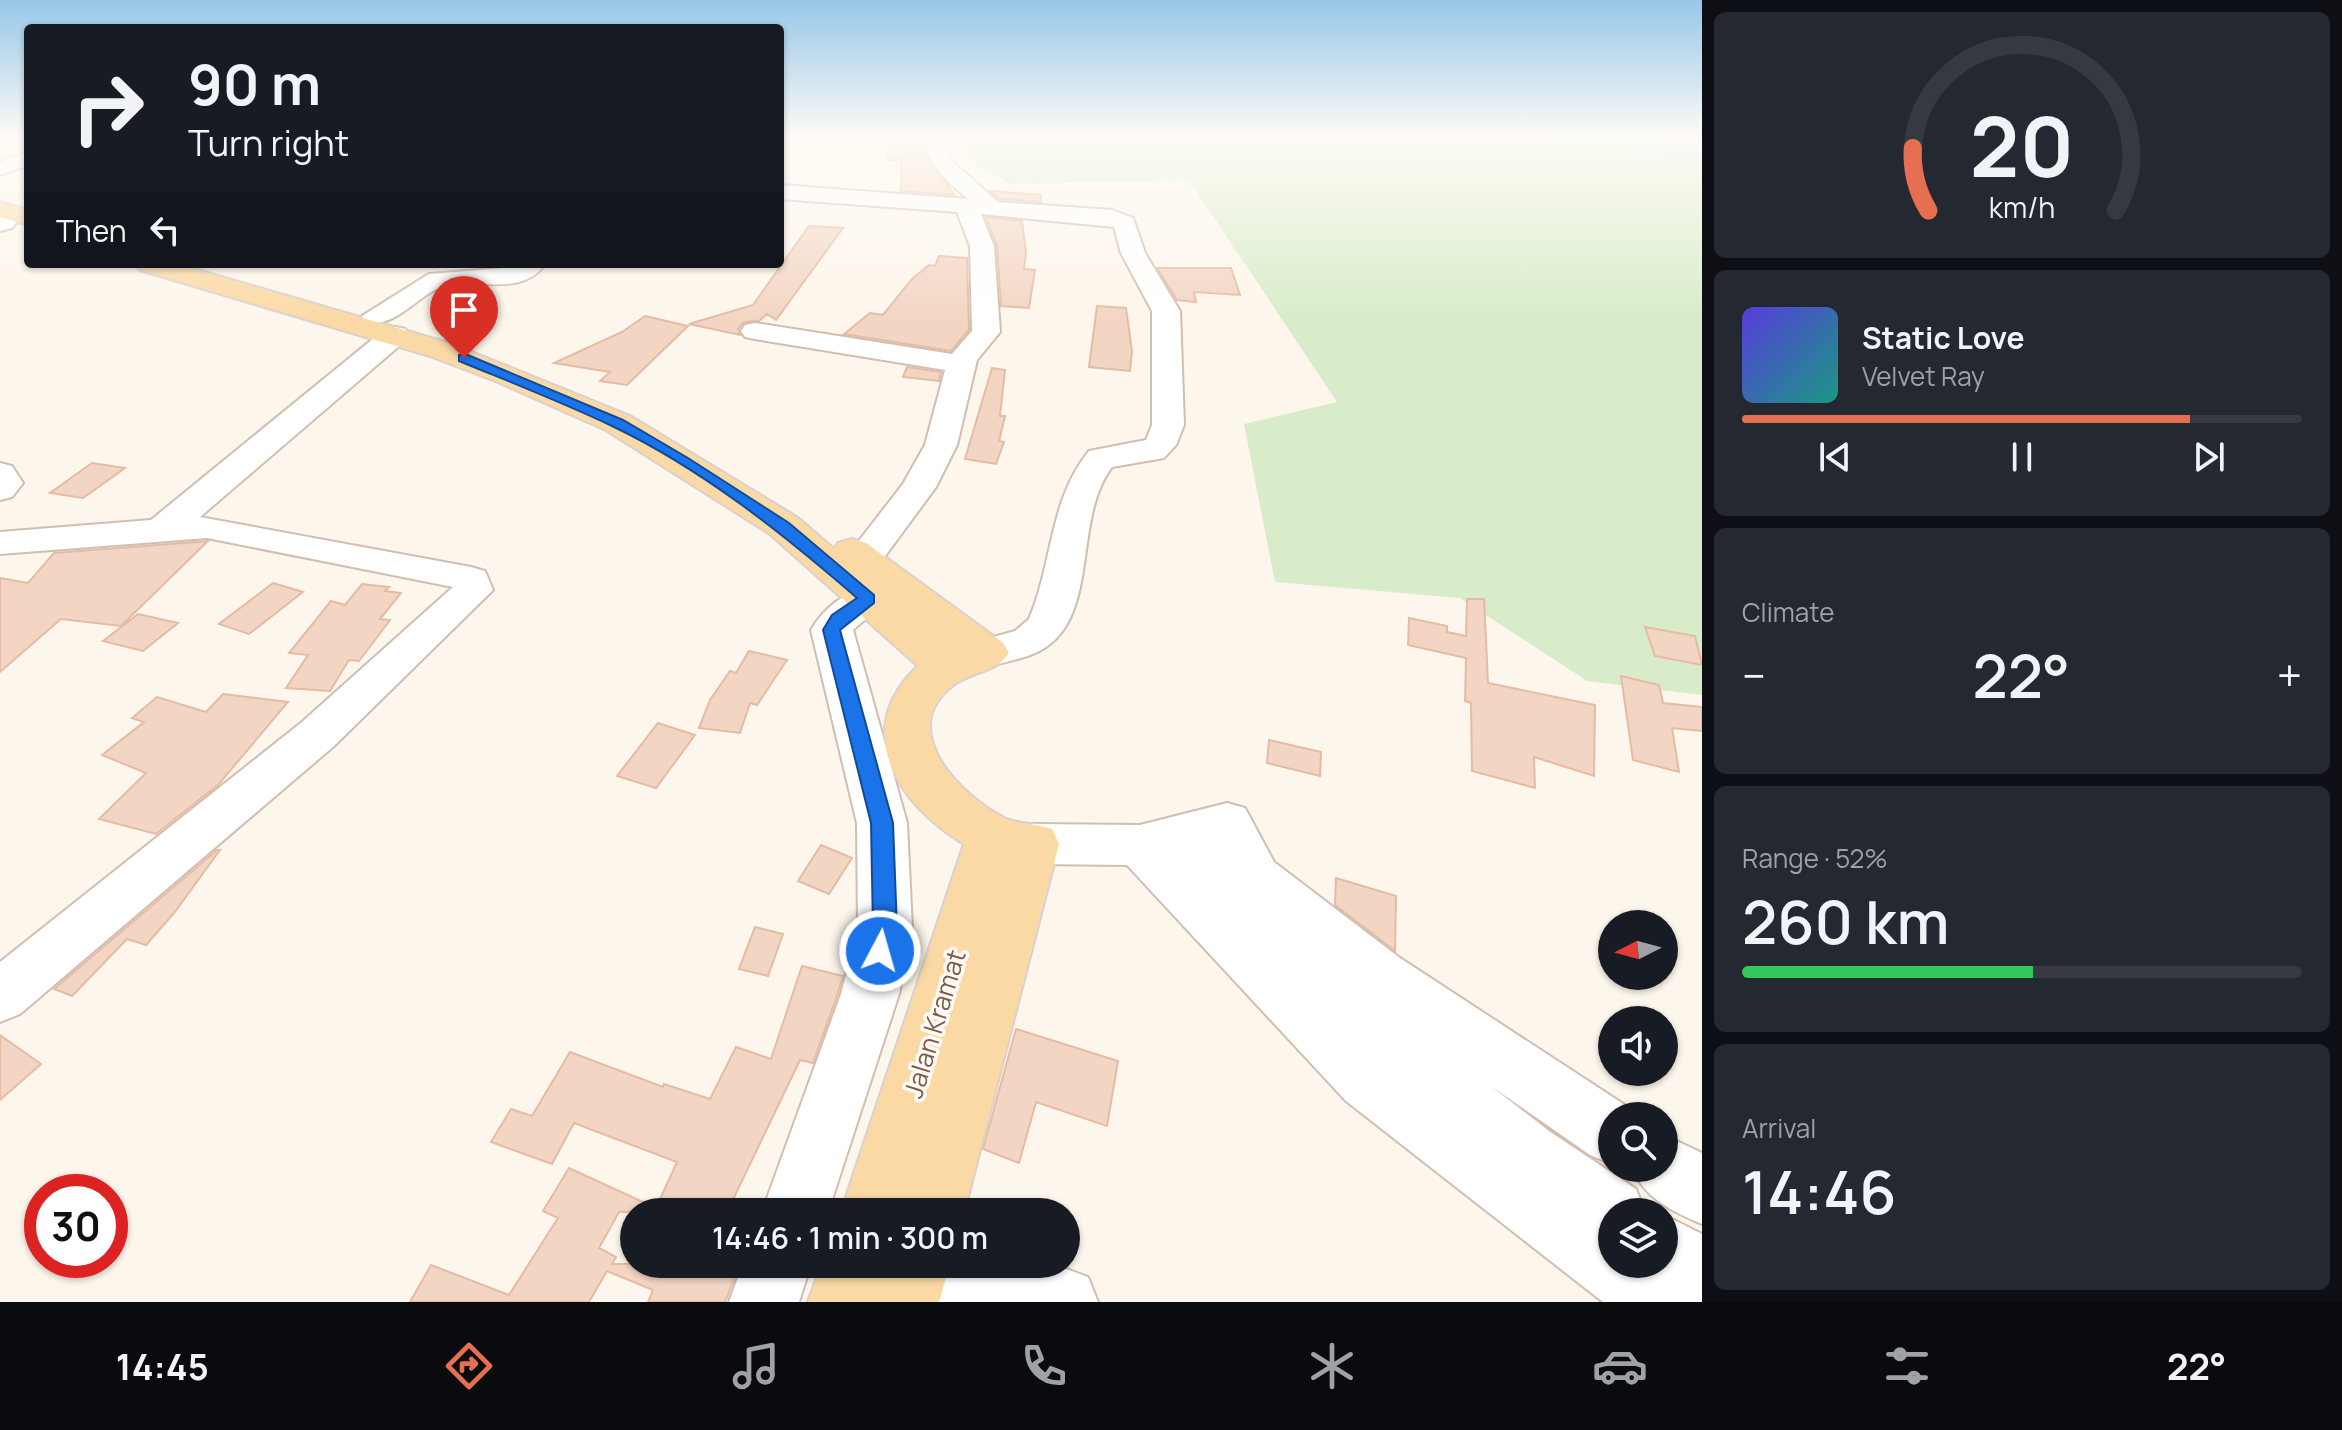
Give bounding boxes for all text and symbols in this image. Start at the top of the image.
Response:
text: 90 m [188,45,321,122]
icon: right [56,56,160,160]
text: 20 [1970,88,2074,202]
text: Turn right [188,118,349,167]
text: km/h [1989,188,2055,227]
icon: left [143,208,187,252]
text: Then [56,210,127,251]
pin [430,276,498,358]
icon: arrive [442,288,486,332]
text: Static Love [1862,317,2025,358]
text: Velvet Ray [1862,358,1985,394]
icon: previous [1813,435,1857,479]
icon: pause [2000,435,2044,479]
icon: next [2187,435,2231,479]
text: Climate [1742,594,1834,630]
text: 22° [1972,634,2070,716]
text: − [1742,645,1766,705]
text: + [2277,645,2302,705]
text: Range · 52% [1742,840,1888,876]
text: 260 km [1742,880,1949,962]
position arrow [838,909,922,993]
north arrow [1598,910,1678,990]
map controls [1598,910,1678,1278]
street label: Jalan Kramat [894,945,974,1102]
button: sound [1598,1006,1678,1086]
button: search [1598,1102,1678,1182]
text: Arrival [1742,1110,1816,1146]
text: 14:46 [1742,1150,1897,1232]
speed limit sign: 30 [24,1174,128,1278]
button: layers [1598,1198,1678,1278]
text: 14:46 · 1 min · 300 m [712,1217,988,1258]
icon: directions [441,1338,497,1394]
icon: music [728,1338,784,1394]
icon: phone [1016,1338,1072,1394]
icon: climate [1304,1338,1360,1394]
icon: car [1592,1338,1648,1394]
icon: filters [1879,1338,1935,1394]
text: 14:45 [116,1342,209,1391]
text: 22° [2167,1342,2226,1391]

